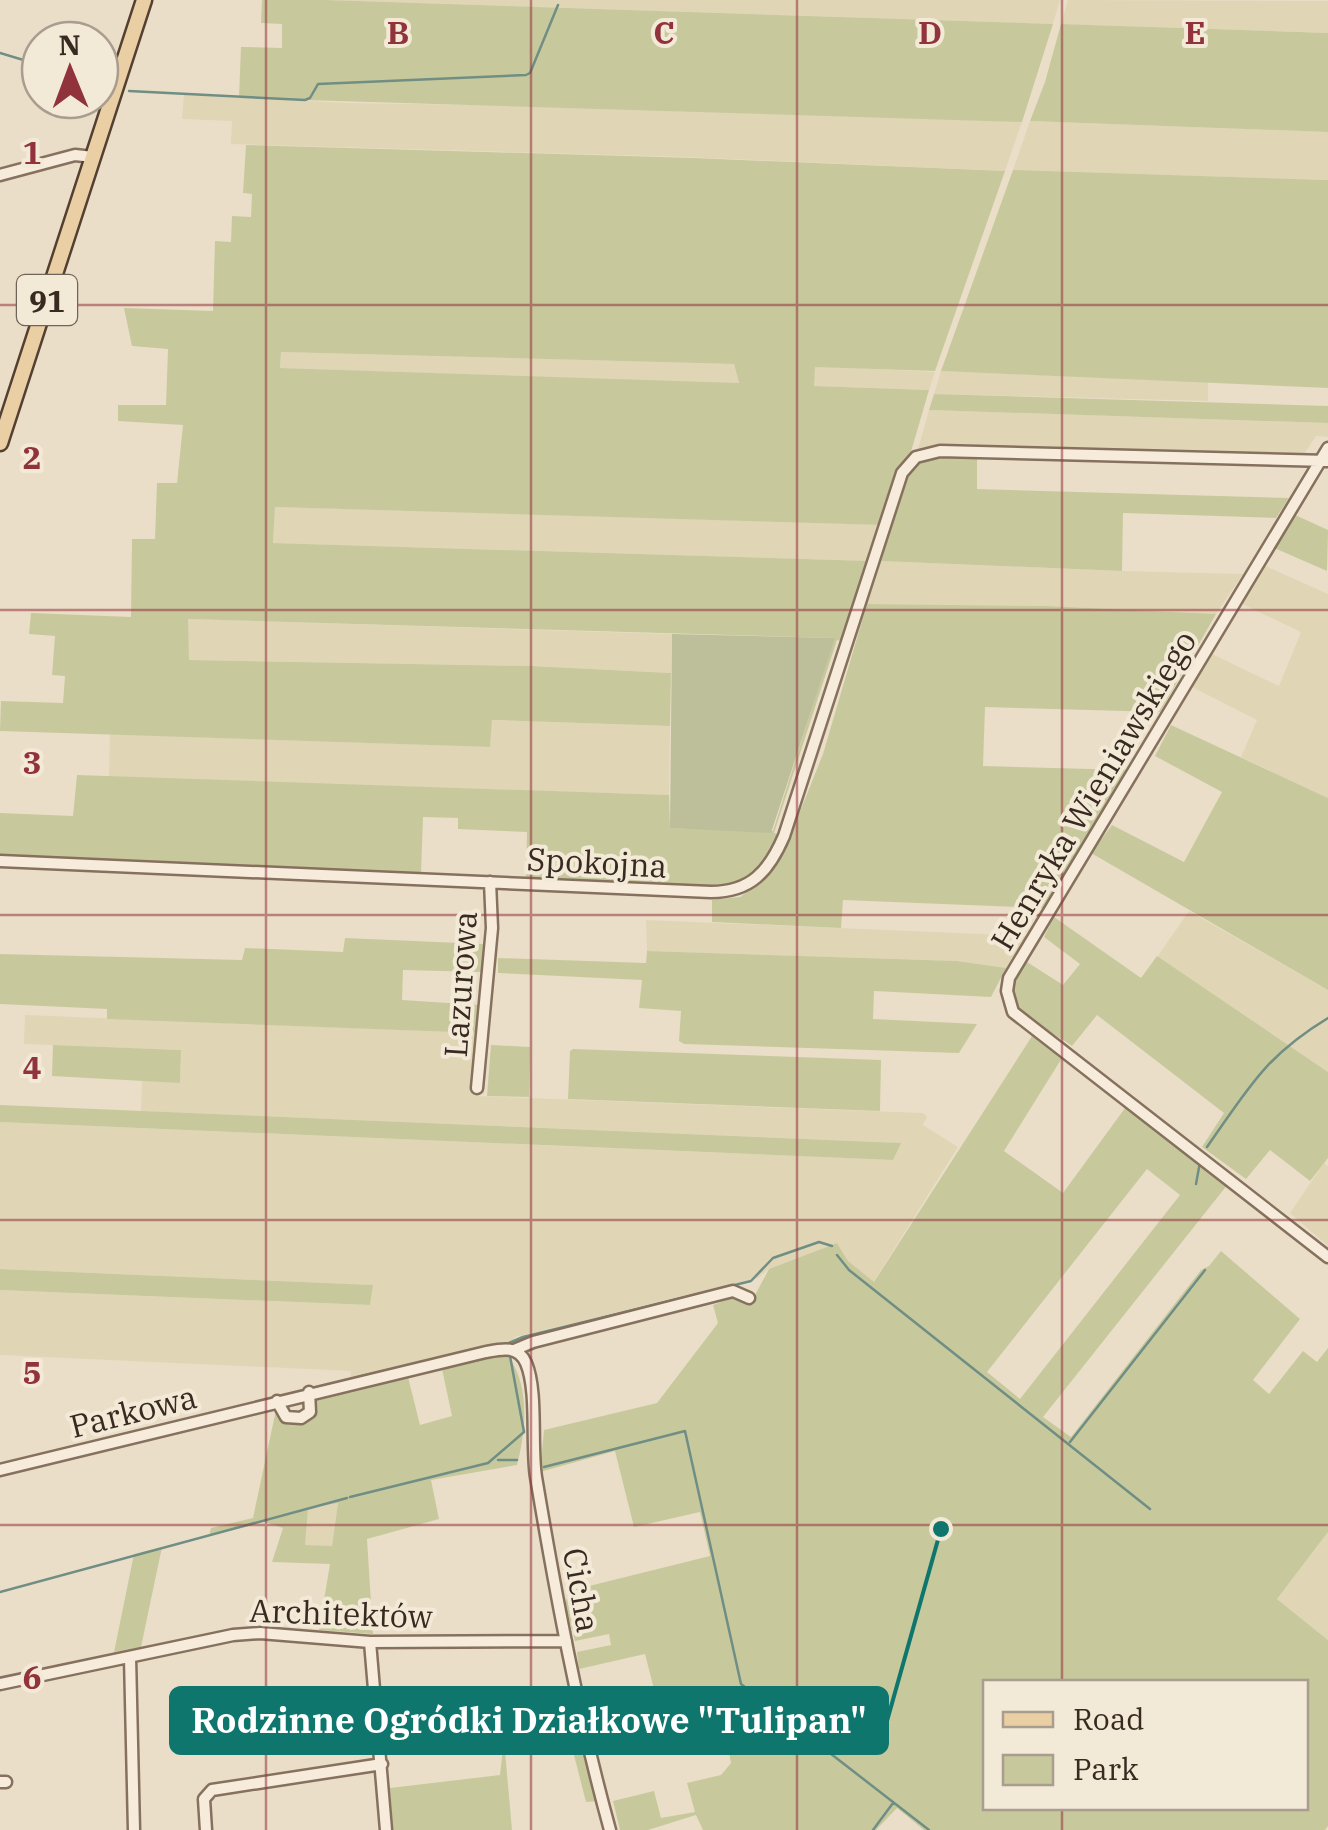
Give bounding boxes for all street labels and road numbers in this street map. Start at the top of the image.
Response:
road number: 91 [17,275,77,325]
street label: Henryka Wieniawskiego [981,622,1205,958]
street label: Spokojna [526,837,668,887]
street label: Lazurowa [434,909,486,1059]
street label: Parkowa [65,1375,201,1447]
street label: Cicha [554,1545,610,1635]
street label: Architektów [249,1589,434,1637]

